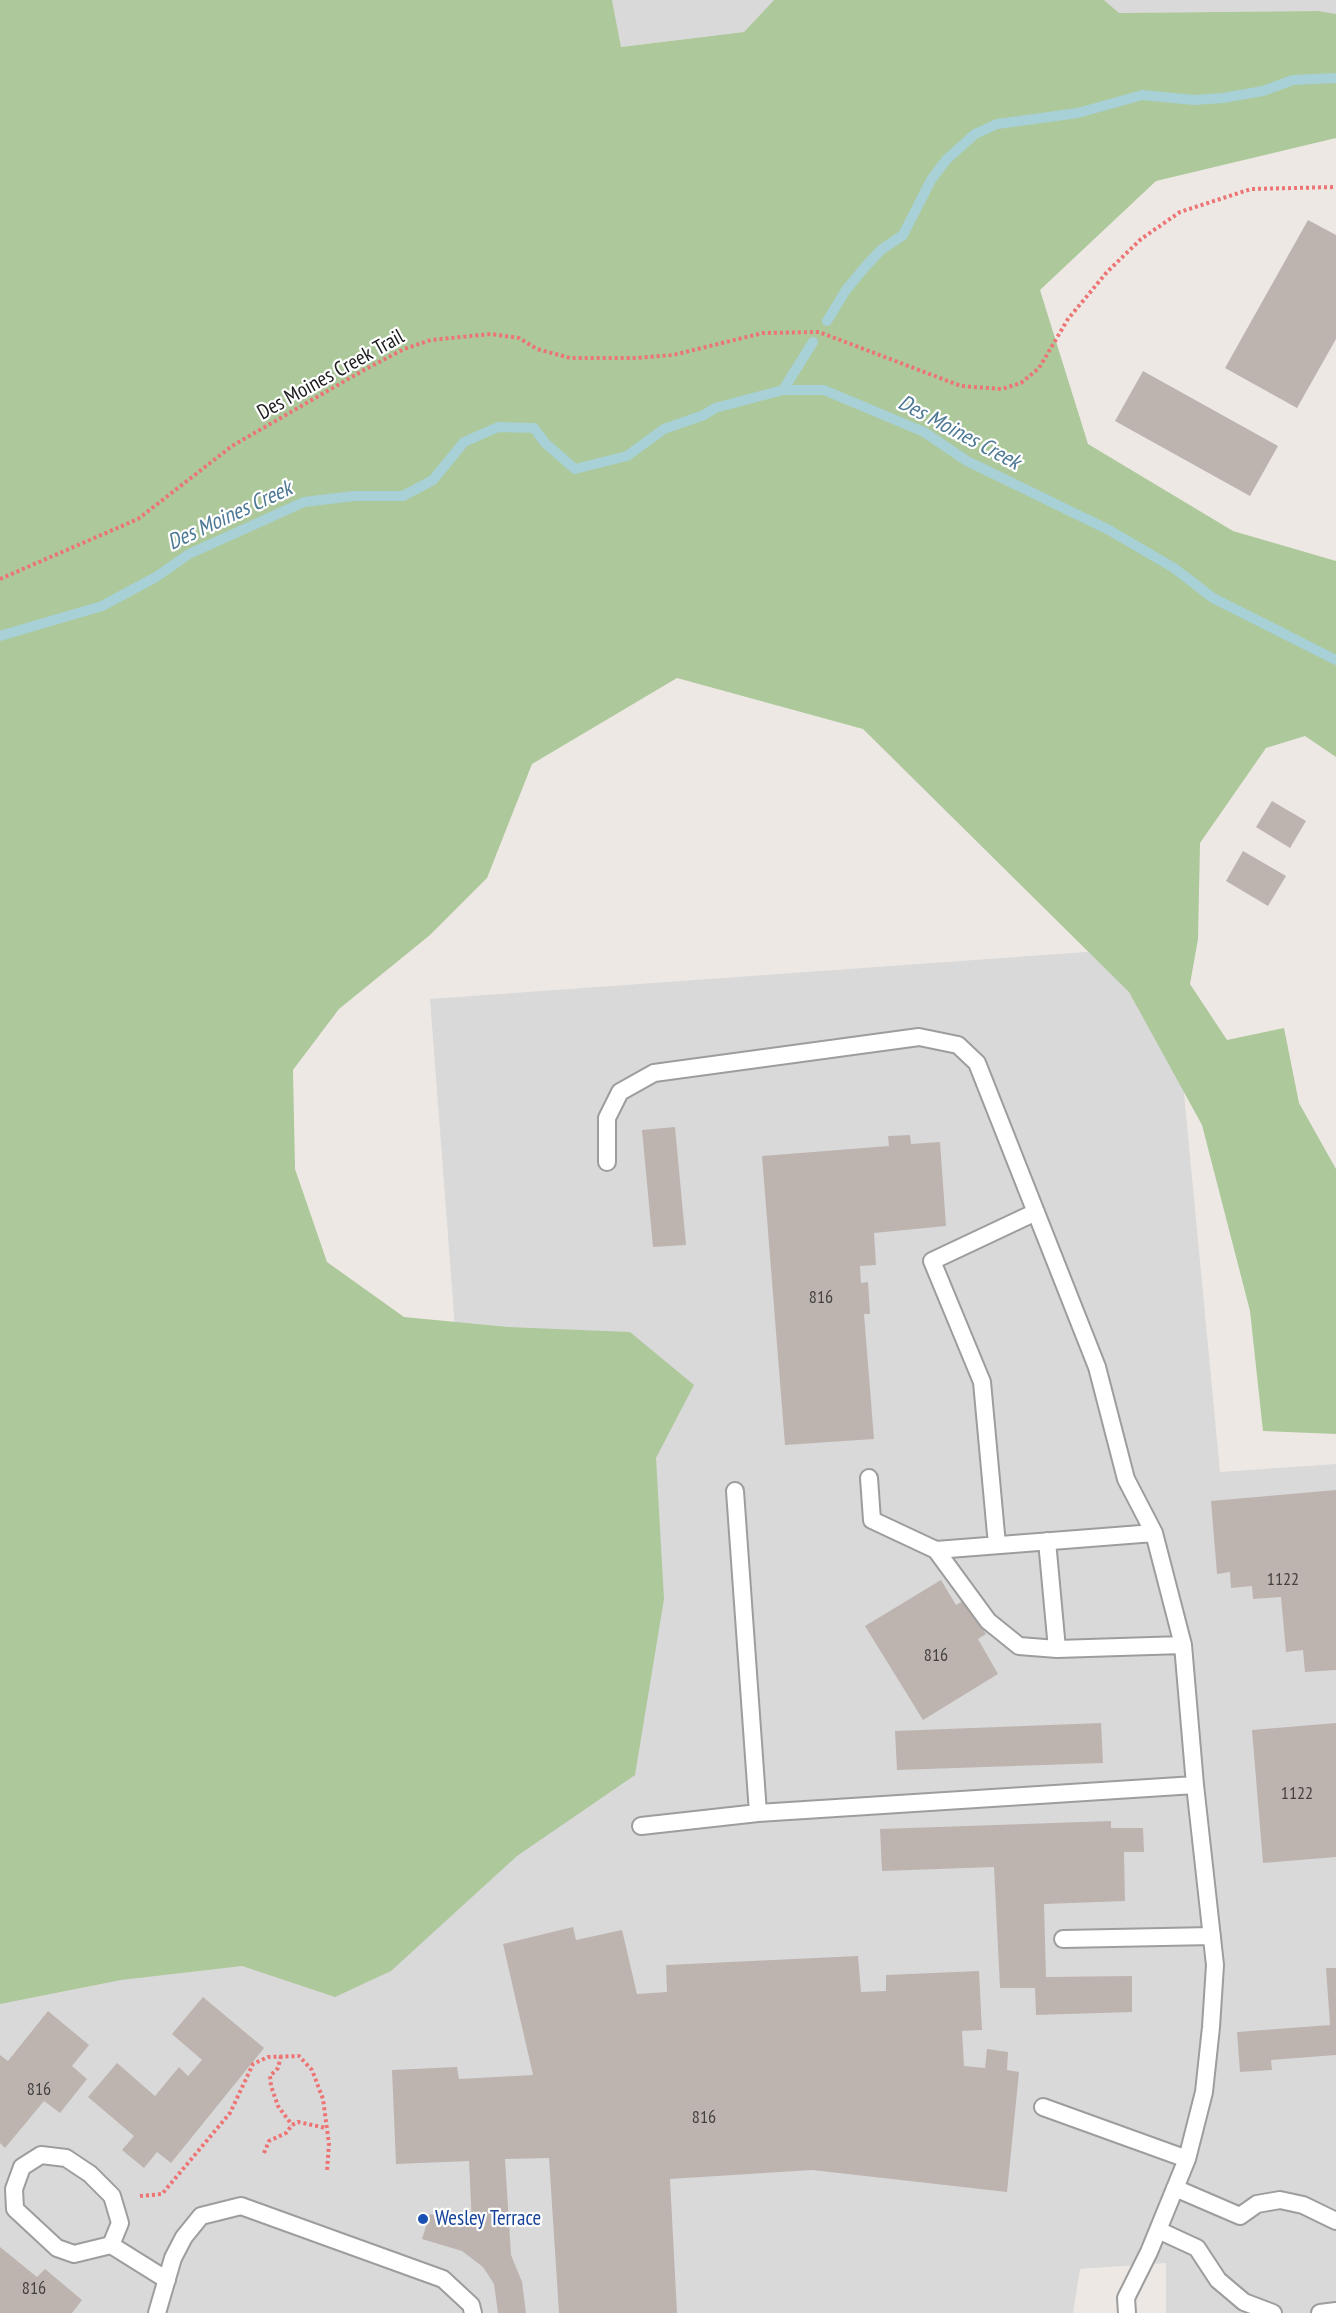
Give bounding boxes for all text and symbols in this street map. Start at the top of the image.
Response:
street label: Des Moines Creek Trail [253,324,409,426]
water label: Des Moines Creek [894,390,1024,476]
water label: Des Moines Creek [164,476,296,556]
house number: 816 [809,1287,833,1309]
house number: 1122 [1267,1569,1299,1591]
house number: 816 [924,1645,948,1667]
house number: 1122 [1281,1783,1313,1805]
house number: 816 [27,2079,51,2101]
house number: 816 [692,2107,716,2129]
place label: Wesley Terrace [435,2206,541,2232]
marker: Wesley Terrace [416,2212,430,2226]
house number: 816 [22,2278,46,2300]

